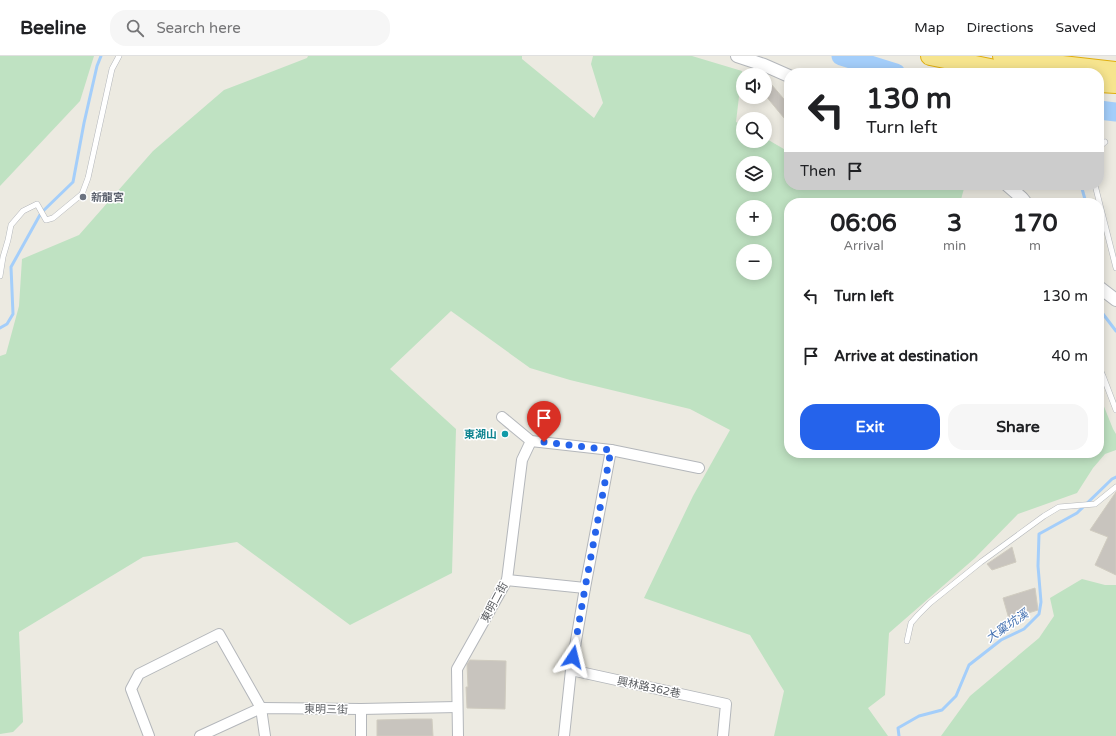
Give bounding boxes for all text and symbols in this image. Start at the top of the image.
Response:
search box [110,10,390,46]
text: Beeline [20,17,86,39]
icon: search [124,17,146,39]
text: Search here [156,19,241,37]
text: Map [914,19,945,36]
text: Directions [967,19,1034,36]
text: Saved [1056,19,1096,36]
map controls [736,68,772,280]
button: sound [736,68,772,104]
text: 130 m [866,82,952,116]
icon: left [800,84,852,136]
button: search [736,112,772,148]
text: Turn left [866,116,938,138]
button: layers [736,156,772,192]
icon: arrive [844,160,866,182]
text: Then [800,162,836,180]
place label: 新龍宮 [91,191,124,204]
marker: 新龍宮 [78,192,88,202]
button: + [736,200,772,236]
text: 06:06 [830,209,897,238]
text: 3 [947,209,962,238]
text: 170 [1012,209,1058,238]
text: Arrival [843,238,884,254]
text: min [943,238,966,254]
text: m [1029,238,1041,254]
button: − [736,244,772,280]
icon: left [800,285,822,307]
text: Turn left [834,287,894,305]
text: 130 m [1042,287,1088,305]
icon: arrive [800,345,822,367]
text: Arrive at destination [834,347,978,365]
text: 40 m [1051,347,1088,365]
pin [527,401,561,442]
button: Exit [800,404,940,450]
button: Share [948,404,1088,450]
icon: arrive [533,407,555,429]
place label: 東湖山 [464,428,497,441]
marker: 東湖山 [500,429,510,439]
street label: 東明二街 [478,580,511,625]
water label: 大窠坑溪 [983,606,1032,645]
position arrow [552,636,594,678]
street label: 興林路362巷 [616,674,682,701]
street label: 東明三街 [304,703,348,716]

